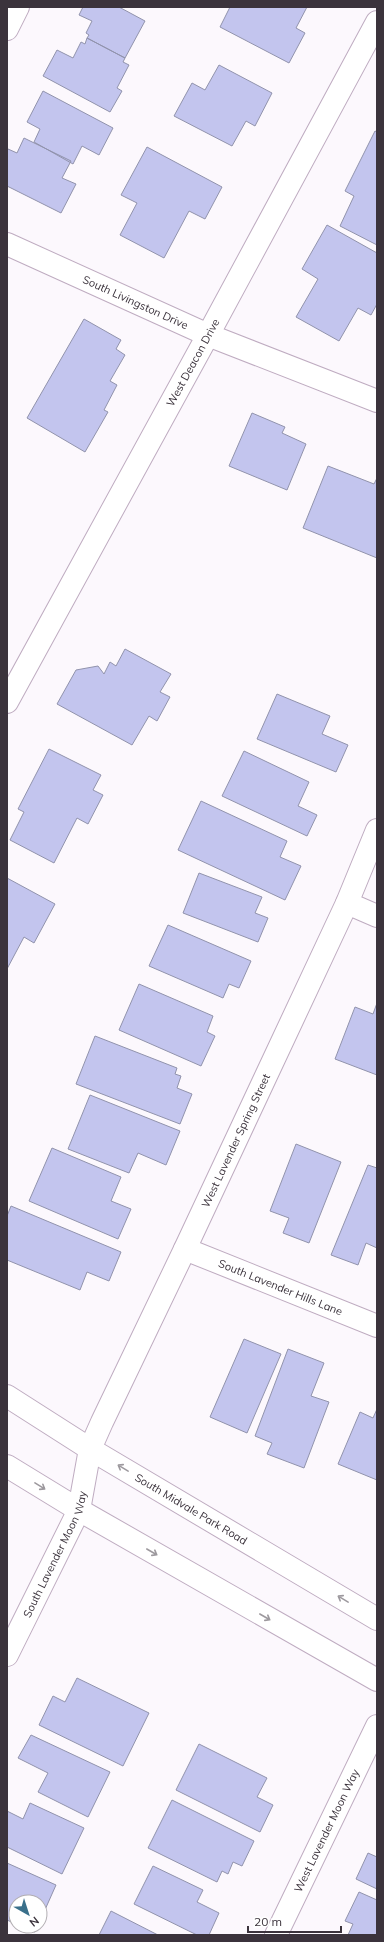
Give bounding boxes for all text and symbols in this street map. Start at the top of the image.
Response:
street label: South Livingston Drive [81,272,190,332]
street label: West Deacon Drive [163,316,223,409]
street label: West Lavender Spring Street [198,1071,273,1210]
street label: South Lavender Hills Lane [216,1256,345,1319]
one-way arrow [117,1464,129,1472]
street label: South Midvale Park Road [132,1470,250,1548]
one-way arrow [34,1483,46,1491]
street label: South Lavender Moon Way [20,1490,89,1620]
one-way arrow [146,1549,158,1557]
one-way arrow [337,1595,349,1603]
one-way arrow [259,1613,271,1621]
street label: West Lavender Moon Way [291,1766,362,1895]
north arrow [8,1894,48,1934]
scale bar [248,1908,341,1934]
text: N [27,1914,42,1930]
text: 20 m [254,1914,282,1929]

